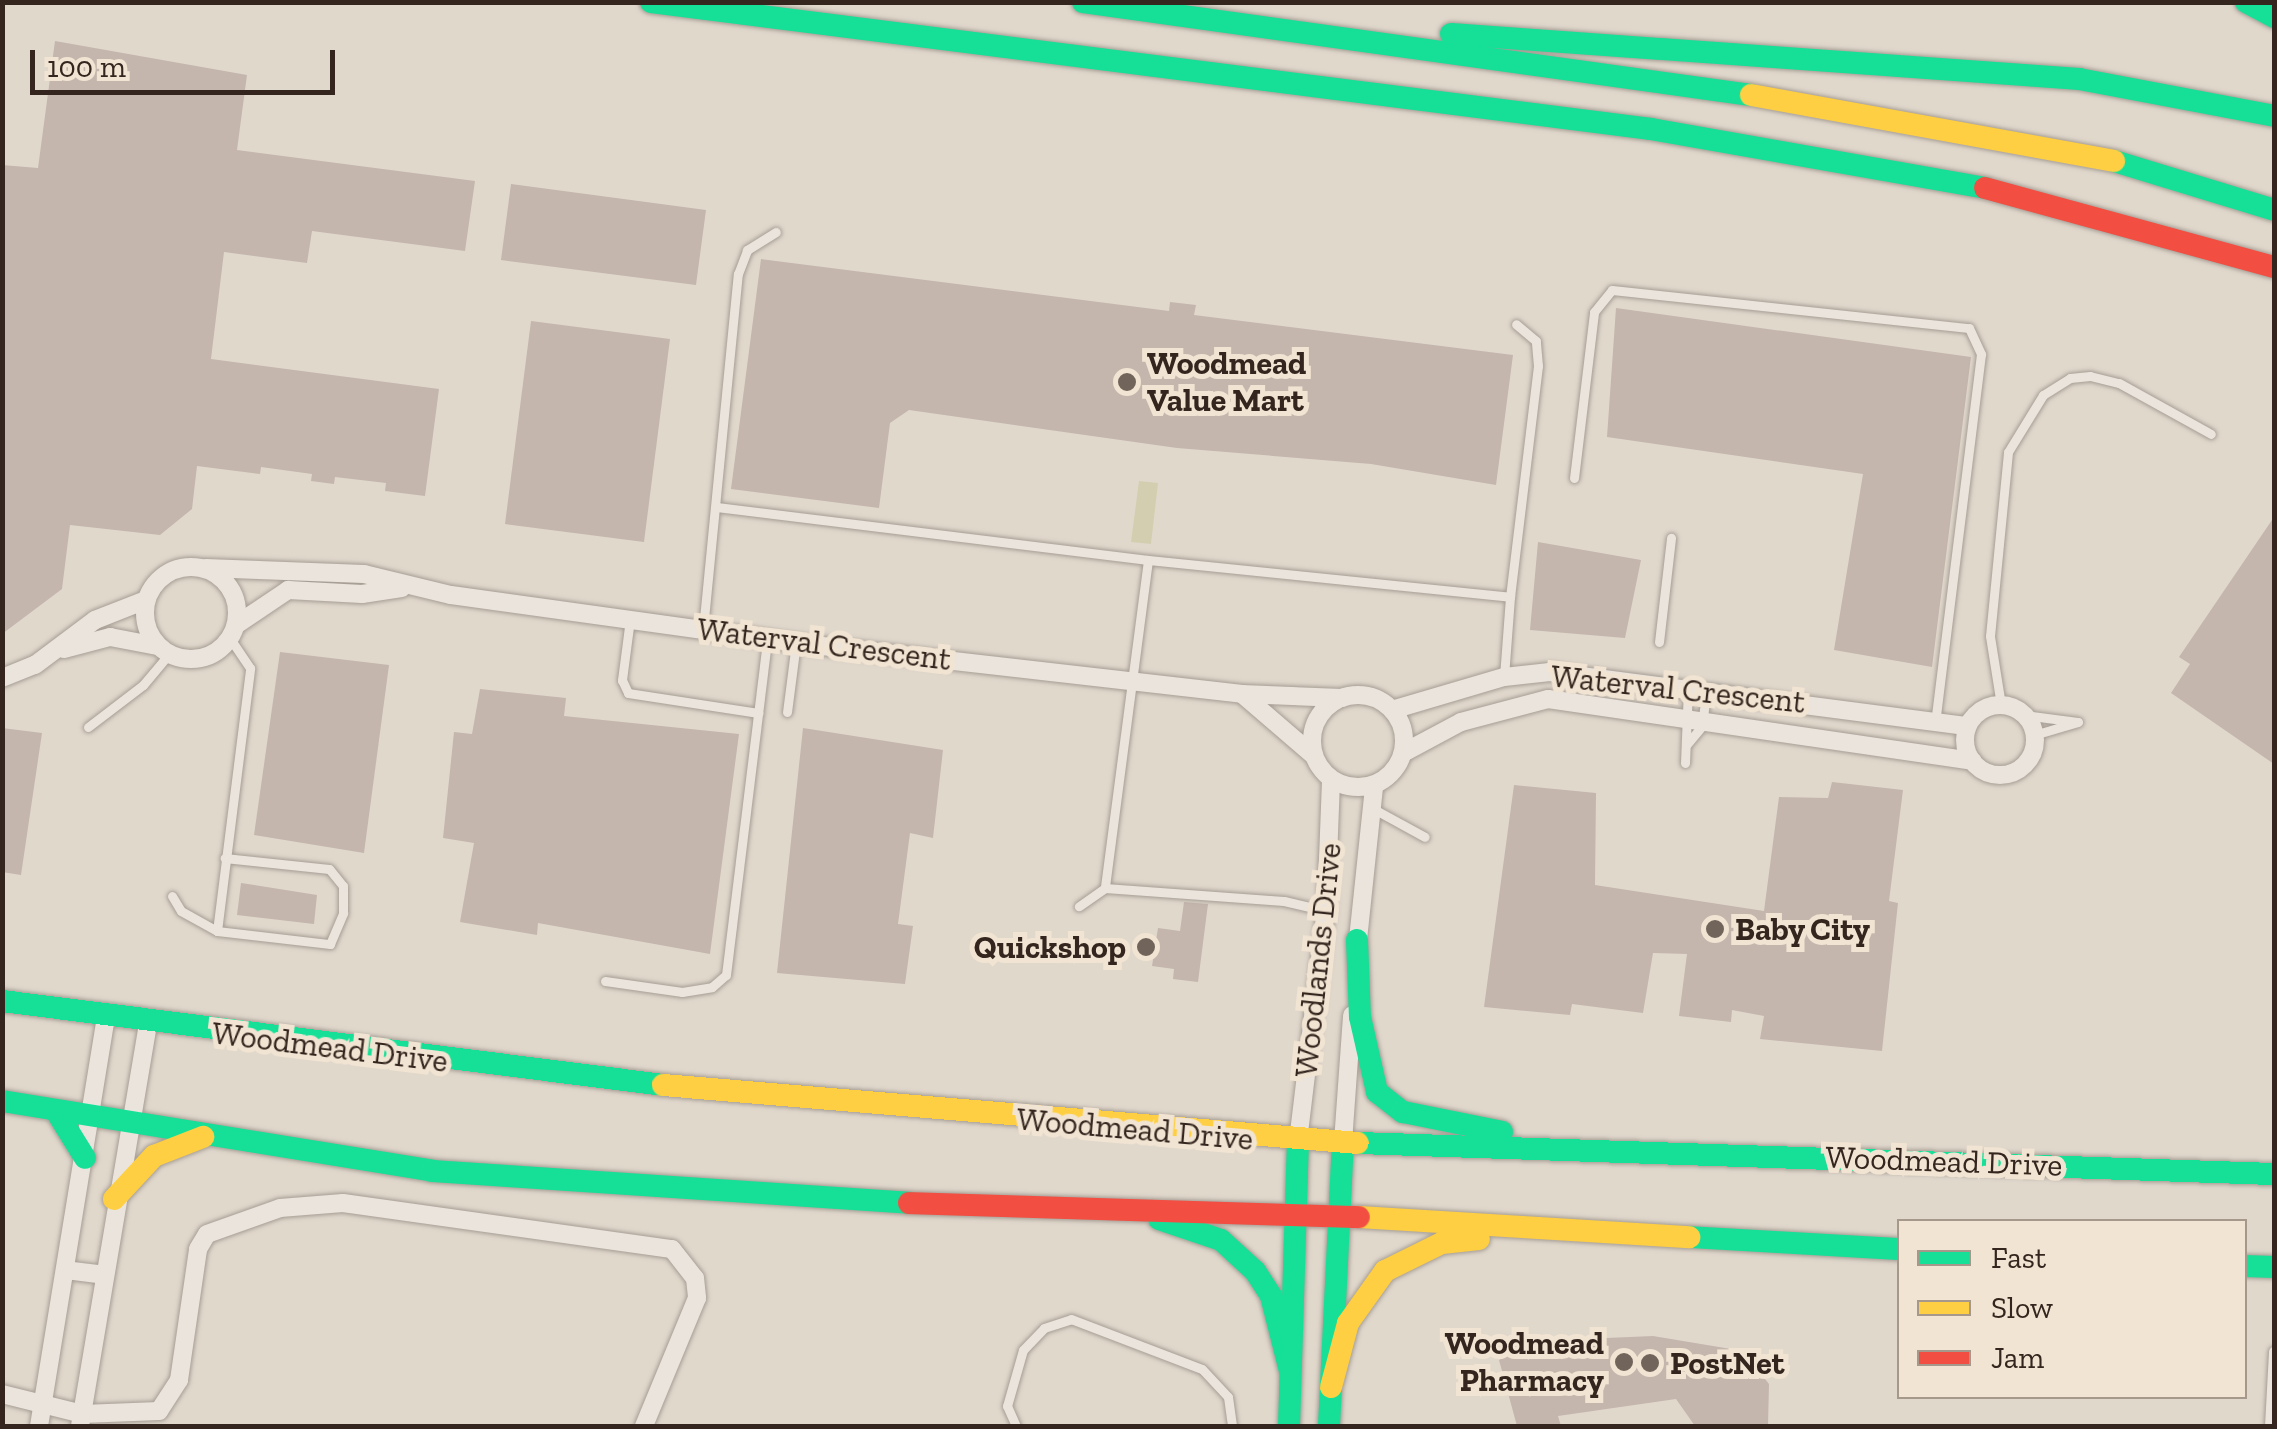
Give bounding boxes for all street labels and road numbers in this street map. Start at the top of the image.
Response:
street label: Waterval Crescent [695,609,953,679]
street label: Waterval Crescent [1549,657,1807,721]
street label: Woodlands Drive [1287,841,1349,1079]
street label: Woodmead Drive [210,1013,450,1081]
street label: Woodmead Drive [1015,1100,1255,1158]
street label: Woodmead Drive [1825,1138,2063,1184]

